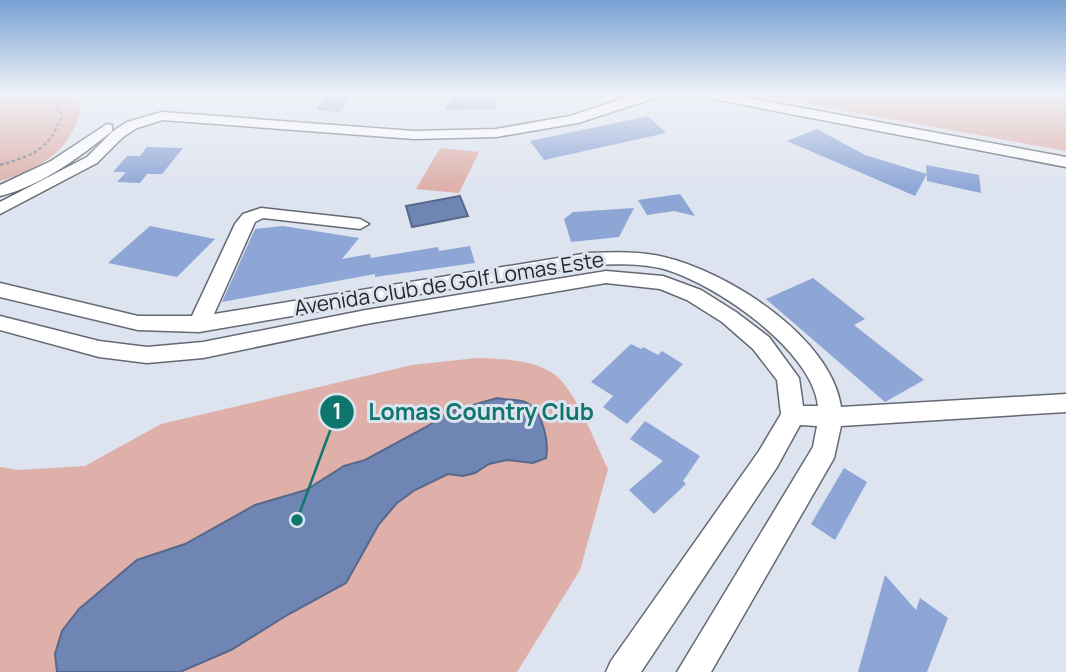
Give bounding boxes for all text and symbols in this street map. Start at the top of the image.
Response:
street label: Avenida Club de Golf Lomas Este [292,245,606,321]
callout: Lomas Country Club [319,390,608,434]
text: Lomas Country Club [368,395,594,427]
text: 1 [332,397,342,425]

